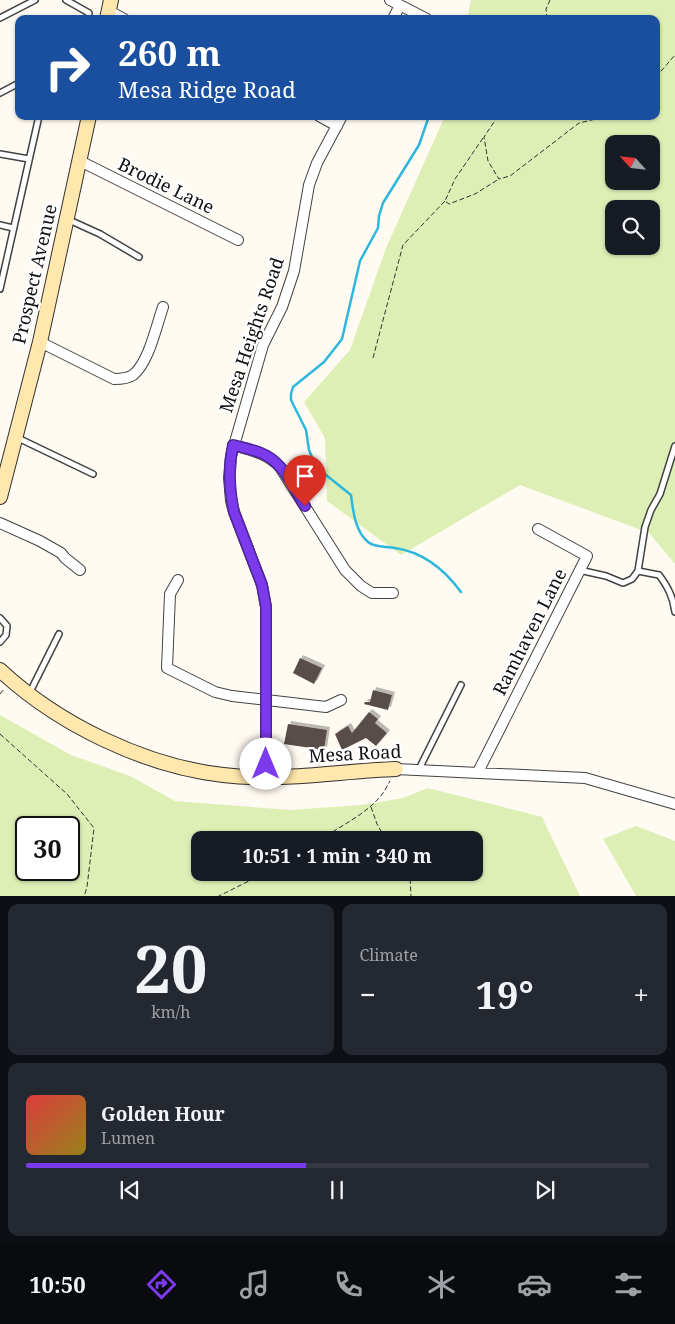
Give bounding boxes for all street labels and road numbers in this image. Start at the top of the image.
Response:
street label: Brodie Lane [114,151,219,219]
street label: Prospect Avenue [6,202,62,346]
street label: Mesa Heights Road [213,254,289,416]
street label: Ramhaven Lane [487,564,571,699]
street label: Mesa Road [308,739,402,767]

